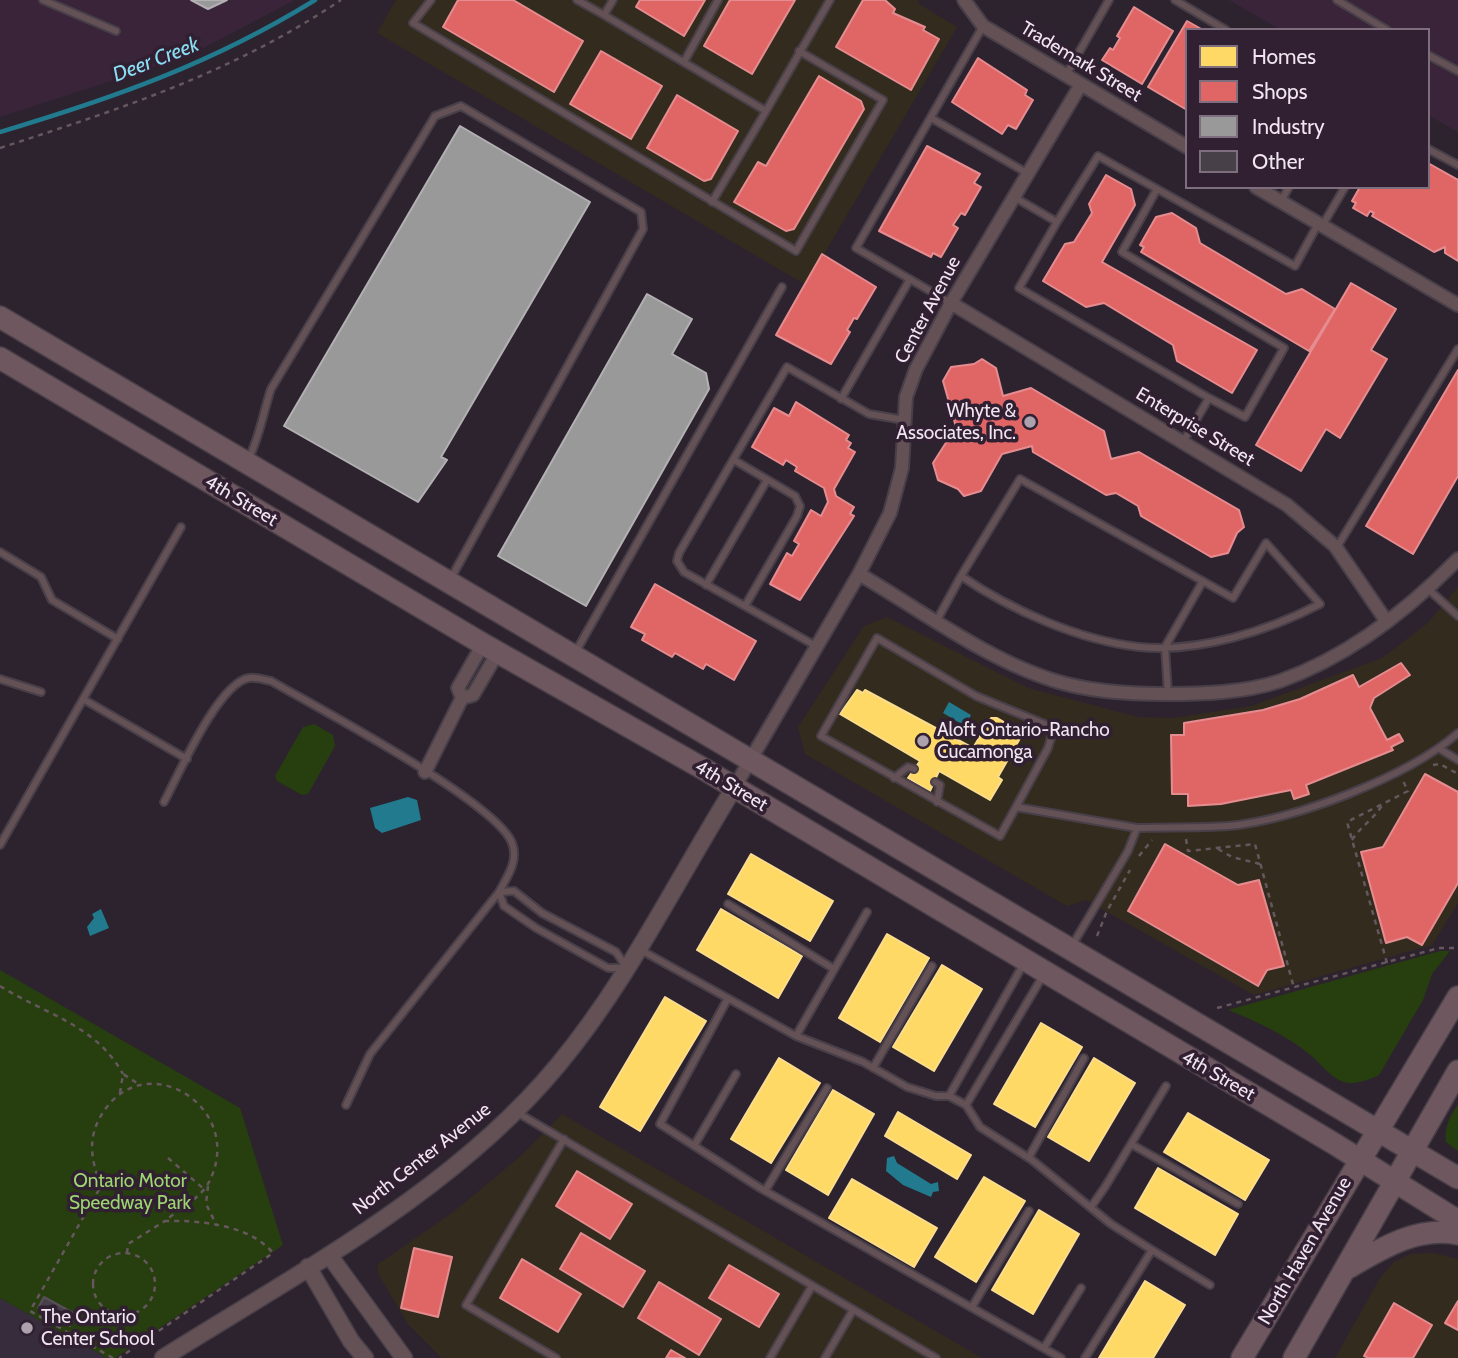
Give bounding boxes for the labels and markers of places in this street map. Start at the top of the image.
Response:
place label: Whyte & Associates, Inc. [896,400,1016,444]
marker: Whyte & Associates, Inc. [1022,414,1038,430]
place label: Aloft Ontario-Rancho Cucamonga [937,719,1110,763]
marker: Aloft Ontario-Rancho Cucamonga [915,733,931,749]
place label: The Ontario Center School [41,1306,154,1350]
marker: The Ontario Center School [19,1320,35,1336]

